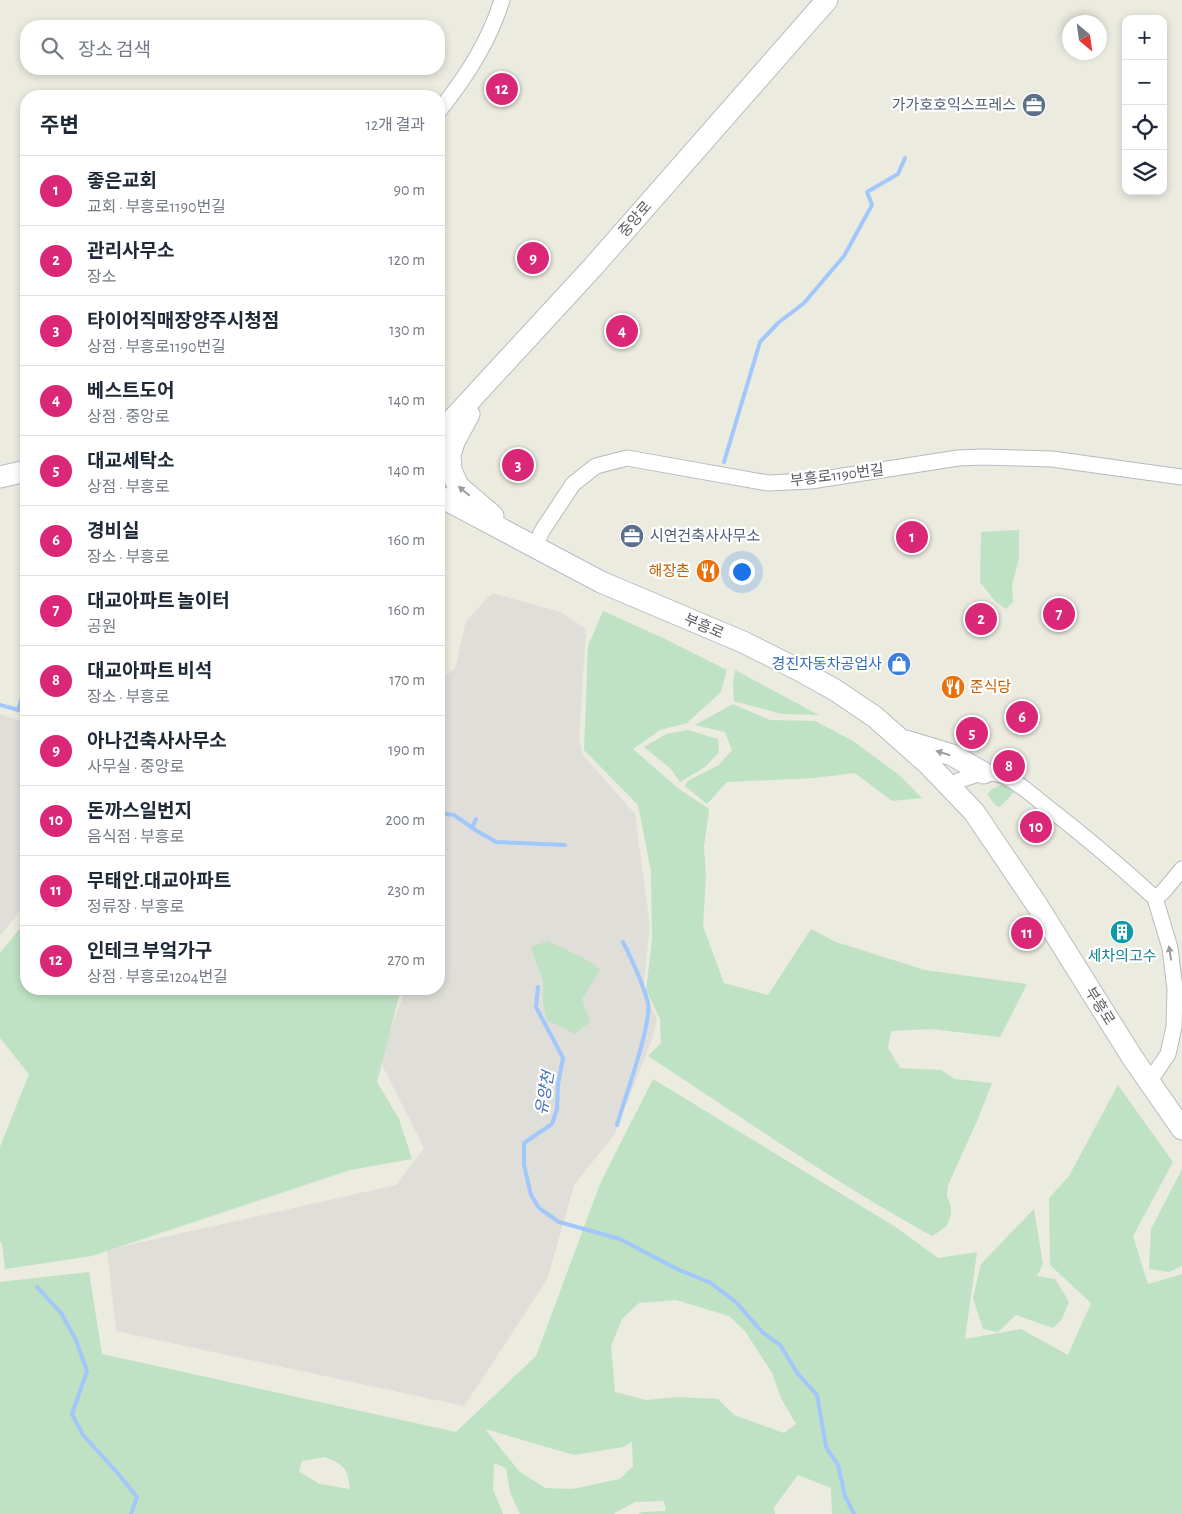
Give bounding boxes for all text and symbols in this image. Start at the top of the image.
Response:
north arrow [1062,15,1107,60]
map controls [1122,15,1167,195]
button: + [1122,15,1167,60]
search box [20,20,445,75]
icon: search [38,34,66,62]
text: 장소 검색 [78,41,151,60]
button: − [1122,60,1167,105]
pin: 12 [486,70,518,108]
office icon: 가가호호익스프레스 [1021,92,1047,118]
place label: 가가호호익스프레스 [892,97,1016,113]
button: locate [1122,105,1167,150]
text: 주변 [40,115,79,136]
text: 12개 결과 [365,117,425,133]
button: layers [1122,150,1167,195]
text: 좋은교회 [87,172,157,191]
text: 1 [53,182,59,198]
text: 90 m [394,182,425,198]
street label: 중앙로 [615,198,655,240]
text: 교회 · 부흥로1190번길 [87,199,226,215]
pin: 9 [517,239,549,277]
text: 관리사무소 [87,242,174,261]
text: 2 [52,252,60,268]
text: 120 m [388,252,425,268]
text: 장소 [87,269,116,285]
text: 타이어직매장양주시청점 [87,312,279,331]
pin: 4 [606,312,638,350]
text: 3 [53,322,59,338]
text: 130 m [389,322,425,338]
text: 상점 · 부흥로1190번길 [87,339,226,355]
text: 베스트도어 [87,382,174,401]
text: 4 [52,392,60,408]
text: 140 m [388,392,425,408]
text: 상점 · 중앙로 [87,409,170,425]
pin: 3 [502,446,534,484]
text: 대교세탁소 [87,452,174,471]
street label: 부흥로1190번길 [789,461,885,489]
text: 5 [53,462,59,478]
text: 140 m [388,462,425,478]
text: 상점 · 부흥로 [87,479,170,495]
one-way arrow [458,485,471,496]
pin: 1 [896,518,928,556]
text: 경비실 [87,522,139,541]
office icon: 시연건축사사무소 [619,523,645,549]
place label: 시연건축사사무소 [650,528,761,544]
text: 6 [52,532,60,548]
text: 160 m [388,532,425,548]
text: 장소 · 부흥로 [87,549,170,565]
restaurant icon: 해장촌 [695,558,721,584]
your location [729,559,755,585]
place label: 해장촌 [649,563,690,579]
text: 대교아파트 놀이터 [87,592,230,611]
pin: 7 [1043,595,1075,633]
pin: 2 [965,600,997,638]
text: 7 [53,602,59,618]
text: 160 m [388,602,425,618]
street label: 부흥로 [682,611,726,641]
text: 공원 [87,619,116,635]
shop icon: 경진자동차공업사 [886,651,912,677]
place label: 경진자동차공업사 [772,656,882,672]
text: 대교아파트 비석 [87,662,212,681]
text: 8 [52,672,60,688]
text: 170 m [389,672,425,688]
restaurant icon: 준식당 [940,674,966,700]
place label: 준식당 [970,679,1012,695]
text: 장소 · 부흥로 [87,689,170,705]
pin: 6 [1006,698,1038,736]
pin: 5 [956,714,988,752]
text: 아나건축사사무소 [87,732,227,751]
text: 9 [52,742,60,758]
text: 190 m [388,742,425,758]
pin: 8 [993,747,1025,785]
one-way arrow [936,748,951,756]
text: 사무실 · 중앙로 [87,759,184,775]
text: 돈까스일번지 [87,802,192,821]
pin: 10 [1020,808,1052,846]
text: 10 [49,812,63,828]
text: 200 m [385,812,425,828]
text: 음식점 · 부흥로 [87,829,184,845]
text: 무태안.대교아파트 [87,872,231,891]
text: 11 [50,882,62,898]
text: 230 m [387,882,425,898]
text: 정류장 · 부흥로 [87,899,184,915]
pin: 11 [1011,914,1043,952]
building icon: 세차의고수 [1109,919,1135,945]
text: 인테크 부엌가구 [87,942,212,961]
one-way arrow [1165,944,1173,960]
place label: 세차의고수 [1087,948,1157,964]
text: 12 [49,952,63,968]
text: 270 m [387,952,425,968]
text: 상점 · 부흥로1204번길 [87,969,228,985]
street label: 부흥로 [1082,984,1118,1028]
water label: 유양천 [532,1068,557,1116]

